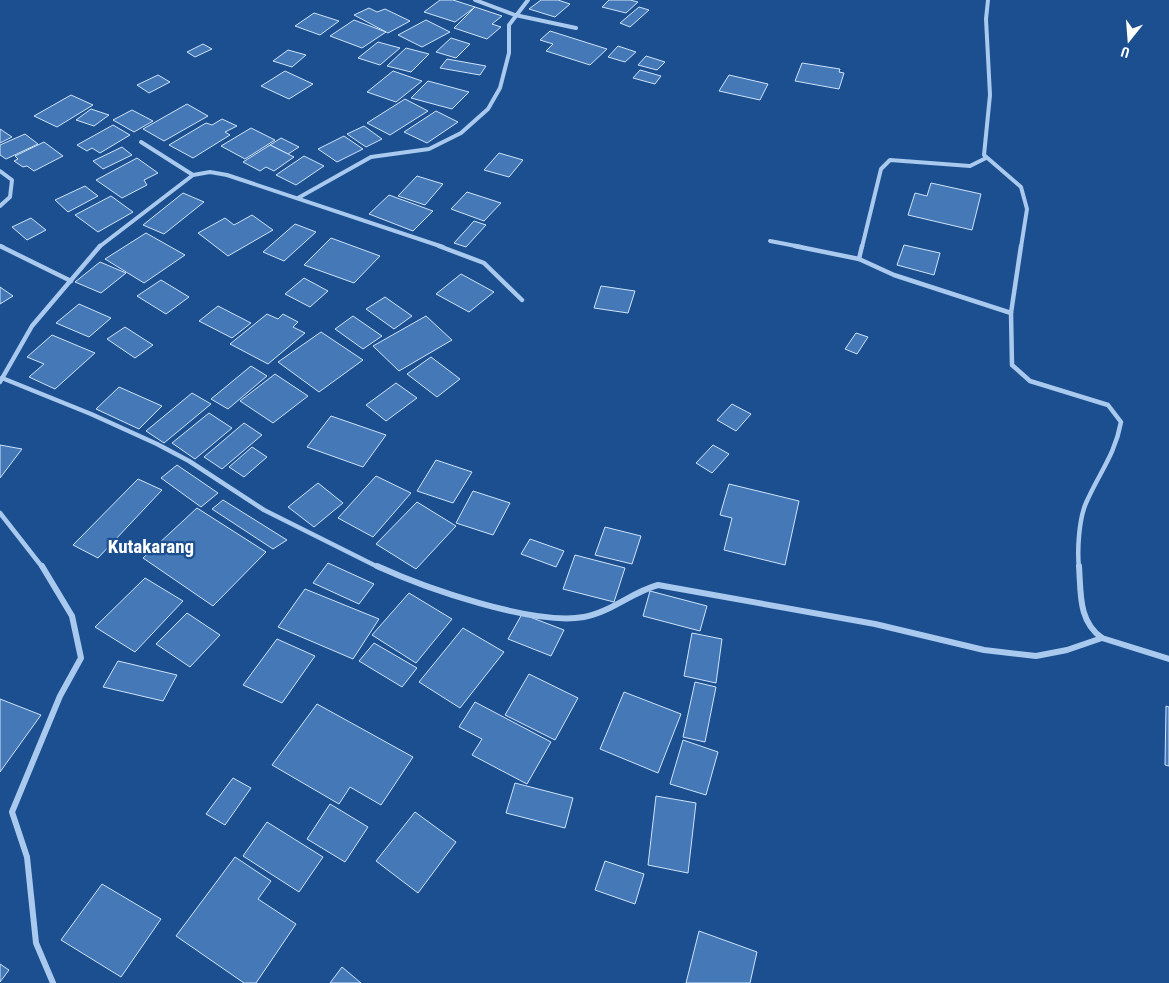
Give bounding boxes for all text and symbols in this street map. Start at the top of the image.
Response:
north arrow [1104,15,1154,65]
text: U [1119,44,1131,61]
district label: Kutakarang [108,535,194,558]

